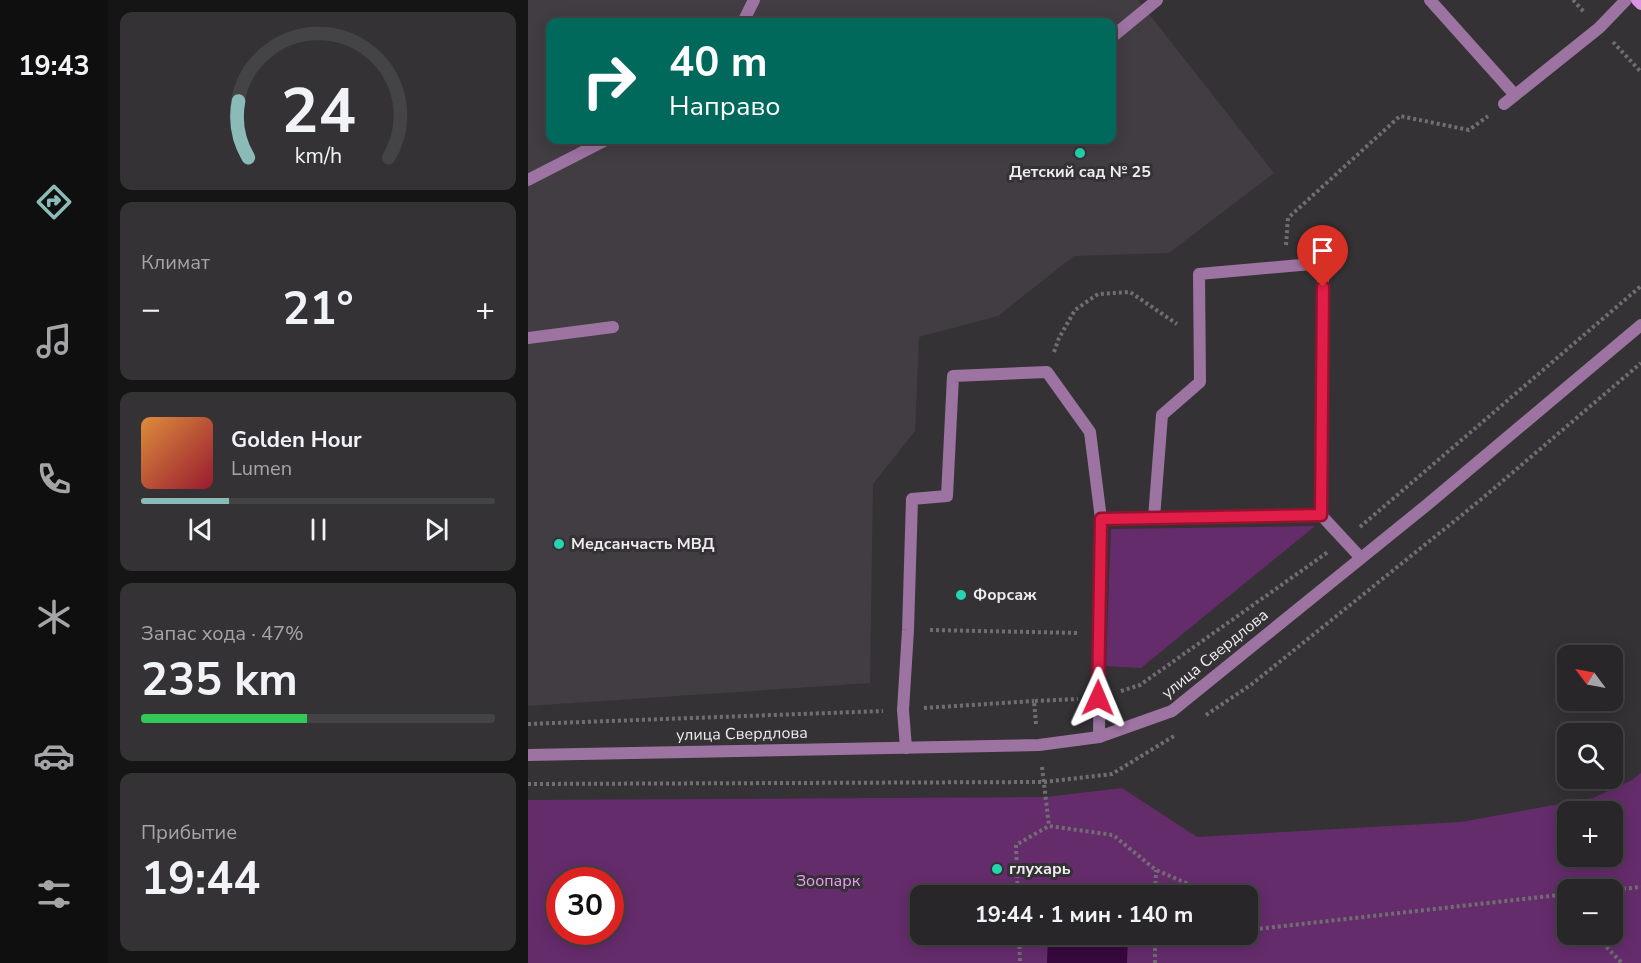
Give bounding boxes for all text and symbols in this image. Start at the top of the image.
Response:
text: 40 m [669,34,768,91]
icon: right [570,42,648,120]
text: 19:43 [18,48,90,85]
text: 24 [281,69,355,154]
text: Направо [669,88,780,125]
text: km/h [294,141,342,171]
marker: Детский сад № 25 [1073,146,1087,160]
place label: Детский сад № 25 [1009,161,1151,183]
icon: directions [33,181,75,223]
pin [1297,225,1348,287]
icon: arrive [1306,234,1339,267]
text: Климат [141,249,210,276]
text: 21° [282,279,354,340]
text: − [141,287,161,332]
text: + [475,287,495,332]
icon: music [33,320,75,362]
text: Golden Hour [231,425,362,455]
text: Lumen [231,455,292,482]
icon: phone [33,458,75,500]
icon: previous [184,513,217,546]
icon: pause [302,513,335,546]
icon: next [420,513,453,546]
place label: Медсанчасть МВД [571,533,715,555]
marker: Медсанчасть МВД [552,537,566,551]
place label: Форсаж [973,584,1037,606]
marker: Форсаж [954,588,968,602]
icon: climate [33,596,75,638]
street label: улица Свердлова [1157,604,1273,704]
text: Запас хода · 47% [141,620,304,647]
north arrow [1557,645,1623,711]
map controls [1557,645,1623,945]
text: 235 km [141,650,298,711]
position arrow [1066,666,1130,730]
street label: улица Свердлова [676,722,808,746]
button: search [1557,723,1623,789]
icon: car [33,735,75,777]
button: + [1557,801,1623,867]
text: Прибытие [141,819,237,846]
text: 19:44 [141,849,260,910]
place label: глухарь [1009,858,1071,880]
marker: глухарь [990,862,1004,876]
speed limit sign: 30 [546,867,624,945]
park label: Зоопарк [796,870,861,892]
icon: filters [33,873,75,915]
button: − [1557,879,1623,945]
text: 19:44 · 1 мин · 140 m [975,900,1193,930]

